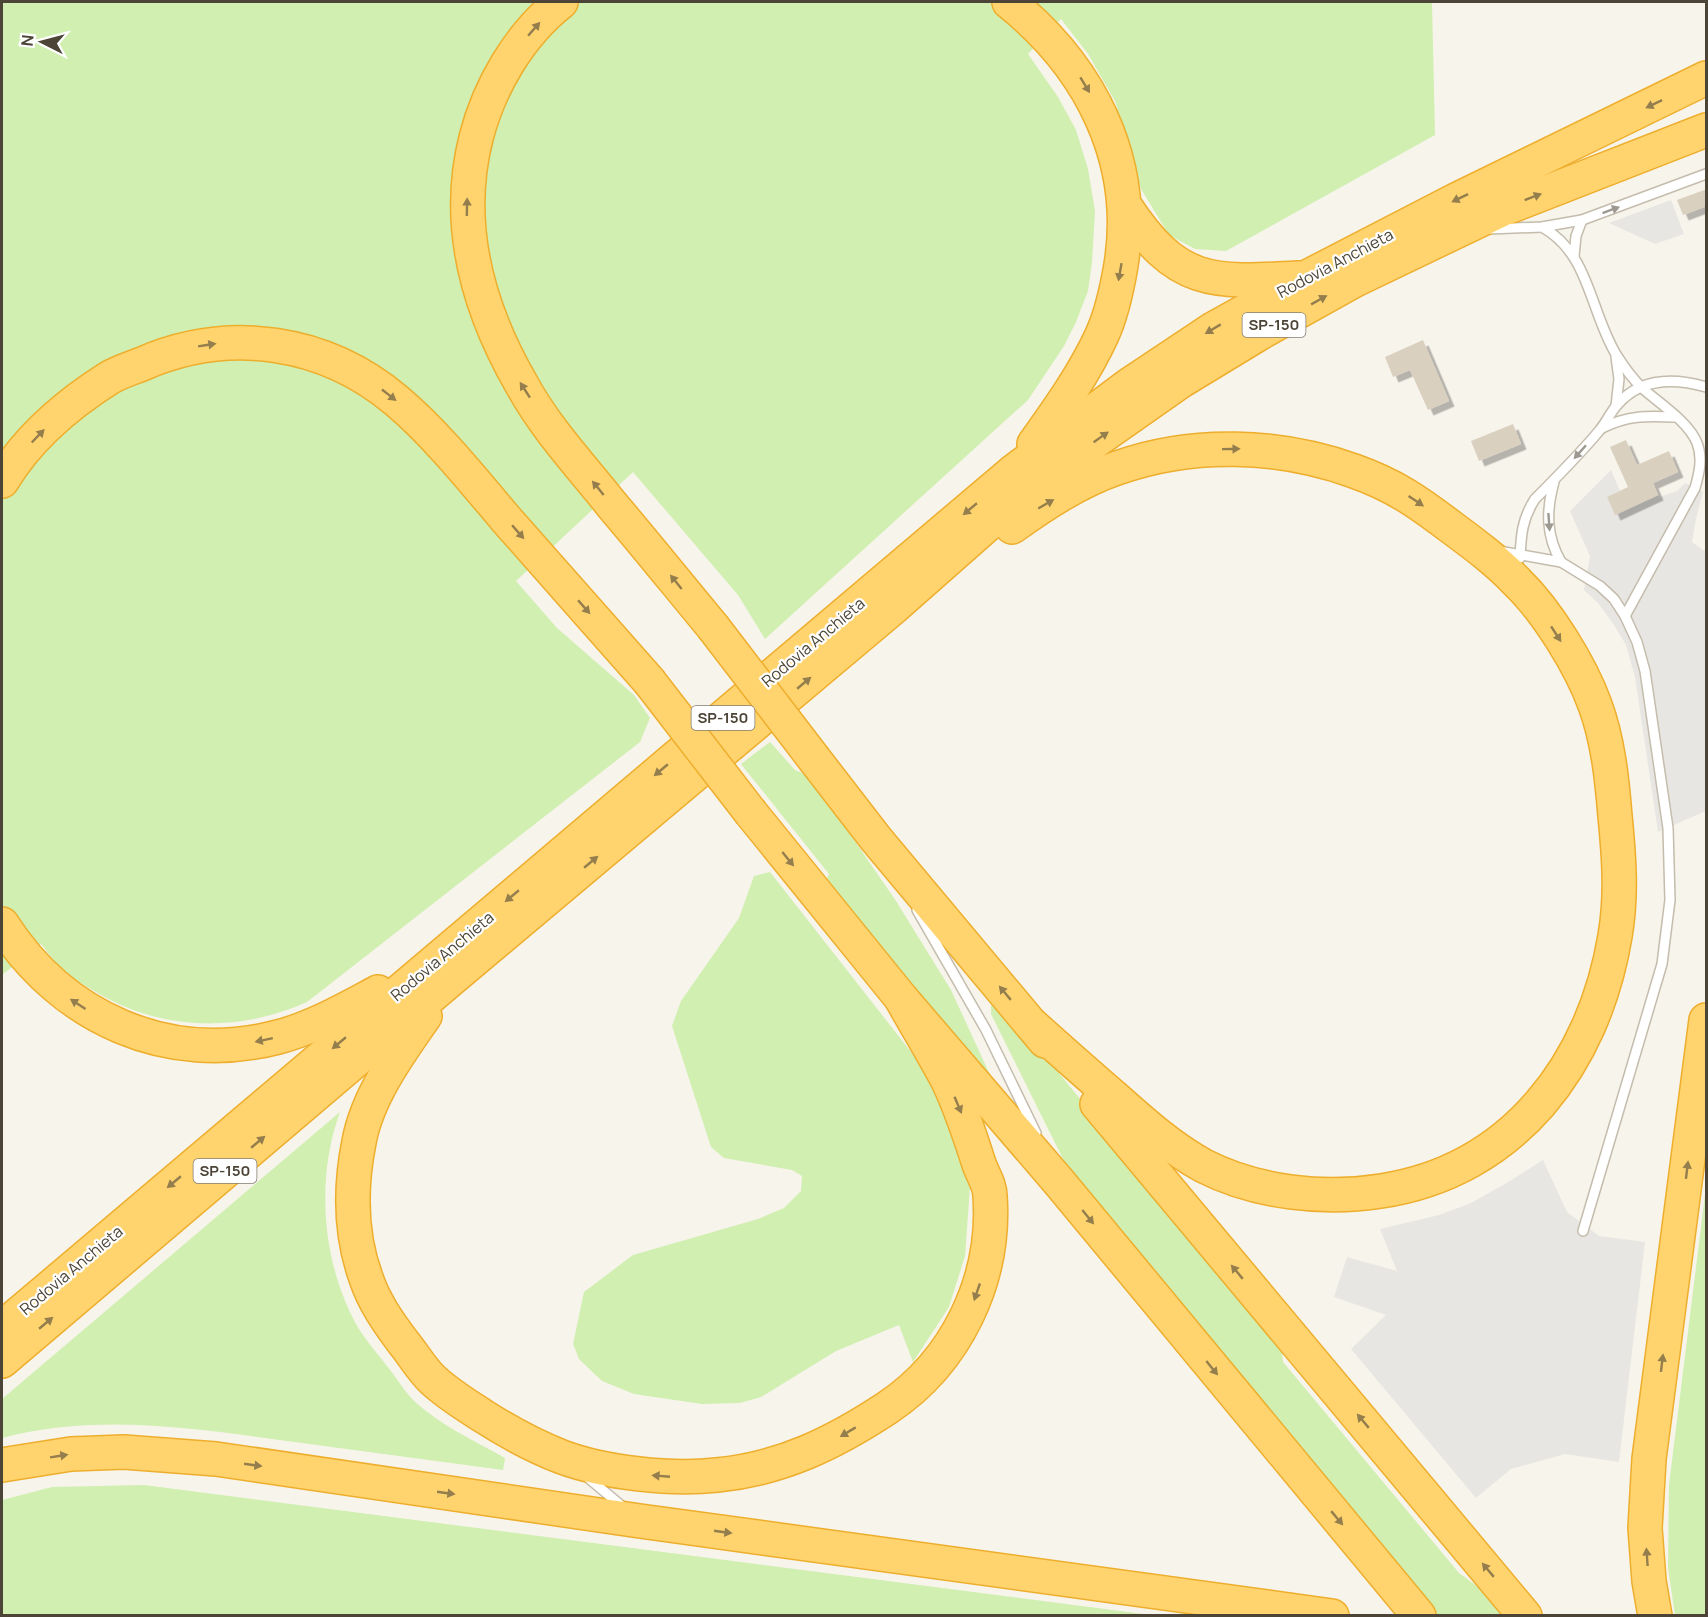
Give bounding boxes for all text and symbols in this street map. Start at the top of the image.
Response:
north arrow [12,12,72,72]
one-way arrow [527,22,540,37]
text: N [16,34,39,47]
one-way arrow [1079,77,1090,93]
one-way arrow [1645,99,1662,108]
one-way arrow [1524,192,1542,202]
one-way arrow [1451,193,1468,203]
one-way arrow [462,197,472,216]
one-way arrow [1602,204,1620,214]
street label: Rodovia Anchieta [1273,223,1397,303]
one-way arrow [1115,263,1124,282]
one-way arrow [1311,295,1328,305]
road number: SP-150 [1242,313,1306,337]
one-way arrow [1204,324,1221,334]
one-way arrow [198,341,217,350]
one-way arrow [520,382,531,398]
one-way arrow [381,389,397,401]
one-way arrow [31,429,45,443]
one-way arrow [1093,431,1109,443]
one-way arrow [1221,444,1240,454]
one-way arrow [1573,444,1587,459]
one-way arrow [592,480,605,496]
one-way arrow [1408,495,1424,506]
one-way arrow [1038,499,1055,509]
one-way arrow [962,502,978,515]
one-way arrow [1544,513,1553,532]
one-way arrow [511,524,524,539]
one-way arrow [669,574,682,590]
street label: Rodovia Anchieta [757,592,869,692]
one-way arrow [577,599,590,614]
one-way arrow [1551,626,1562,642]
one-way arrow [796,676,812,689]
road number: SP-150 [692,706,754,730]
one-way arrow [653,764,669,777]
one-way arrow [781,851,794,866]
one-way arrow [583,856,598,869]
one-way arrow [505,889,520,902]
street label: Rodovia Anchieta [386,906,498,1006]
one-way arrow [998,985,1011,1001]
one-way arrow [70,999,86,1010]
one-way arrow [255,1036,274,1045]
one-way arrow [331,1036,347,1049]
one-way arrow [953,1096,963,1114]
one-way arrow [250,1136,266,1149]
road number: SP-150 [194,1159,256,1183]
one-way arrow [1682,1161,1692,1180]
one-way arrow [167,1175,182,1188]
one-way arrow [1082,1210,1094,1225]
street label: Rodovia Anchieta [15,1220,127,1320]
one-way arrow [1231,1264,1244,1280]
one-way arrow [971,1283,981,1301]
one-way arrow [38,1317,53,1330]
one-way arrow [1657,1354,1666,1373]
one-way arrow [1205,1360,1218,1375]
one-way arrow [1357,1414,1370,1429]
one-way arrow [840,1427,856,1438]
one-way arrow [50,1451,69,1460]
one-way arrow [244,1460,263,1469]
one-way arrow [652,1471,671,1481]
one-way arrow [437,1488,456,1497]
one-way arrow [1331,1510,1344,1526]
one-way arrow [713,1527,732,1536]
one-way arrow [1643,1548,1652,1567]
one-way arrow [1482,1563,1495,1578]

